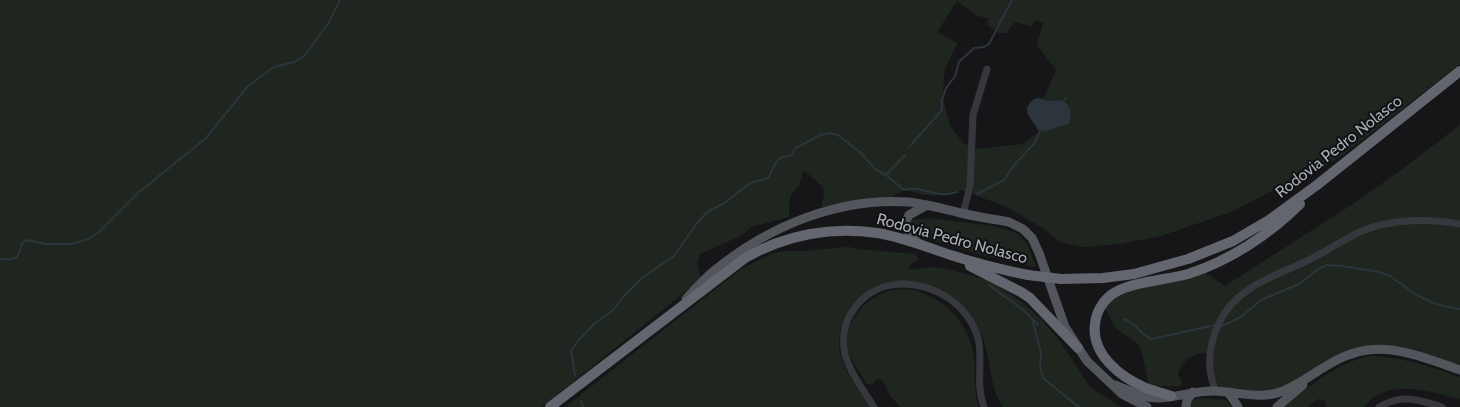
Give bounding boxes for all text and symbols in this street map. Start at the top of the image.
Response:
street label: Rodovia Pedro Nolasco [1272,92,1406,202]
street label: Rodovia Pedro Nolasco [874,210,1030,268]

